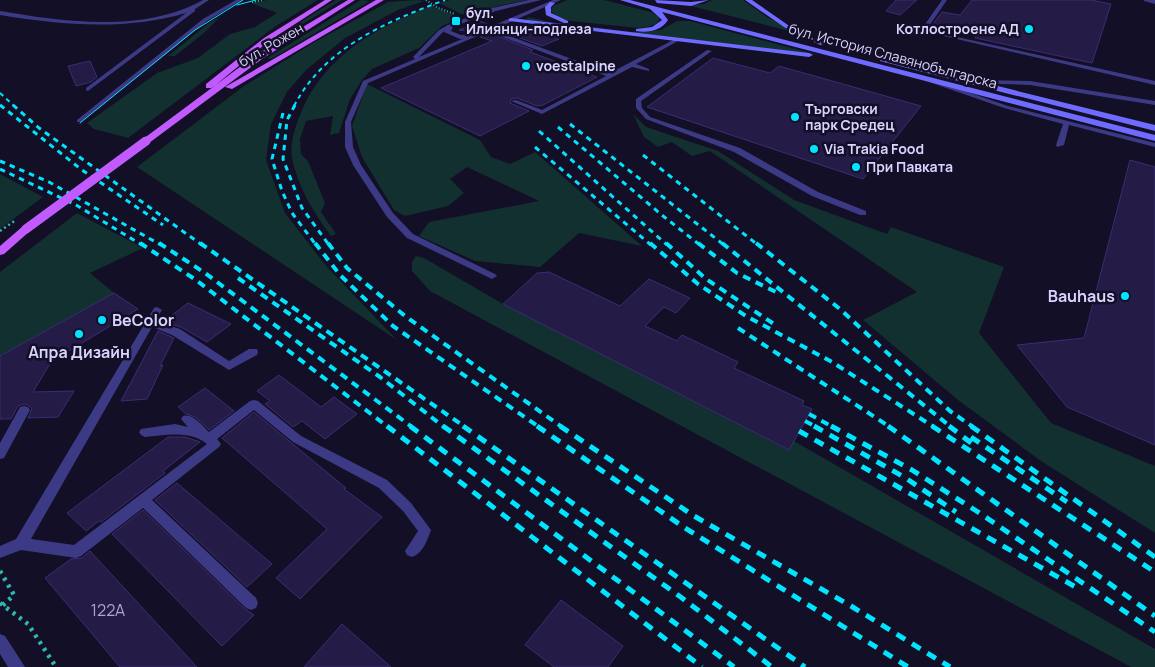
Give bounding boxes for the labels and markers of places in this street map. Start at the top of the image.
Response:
place label: бул. Илиянци-подлеза [466,3,591,38]
marker: бул. Илиянци-подлеза [450,15,462,27]
place label: Котлостроене АД [896,19,1019,38]
marker: Котлостроене АД [1023,23,1035,35]
place label: voestalpine [536,56,616,75]
marker: voestalpine [520,60,532,72]
place label: Търговски парк Средец [805,99,894,134]
marker: Търговски парк Средец [789,111,801,123]
place label: Via Trakia Food [824,139,924,158]
marker: Via Trakia Food [808,143,820,155]
place label: При Павката [866,157,953,176]
marker: При Павката [850,161,862,173]
place label: Bauhaus [1048,285,1115,307]
marker: Bauhaus [1119,290,1131,302]
place label: BeColor [112,309,174,331]
marker: BeColor [96,314,108,326]
marker: Апра Дизайн [73,328,85,340]
place label: Апра Дизайн [28,341,130,363]

